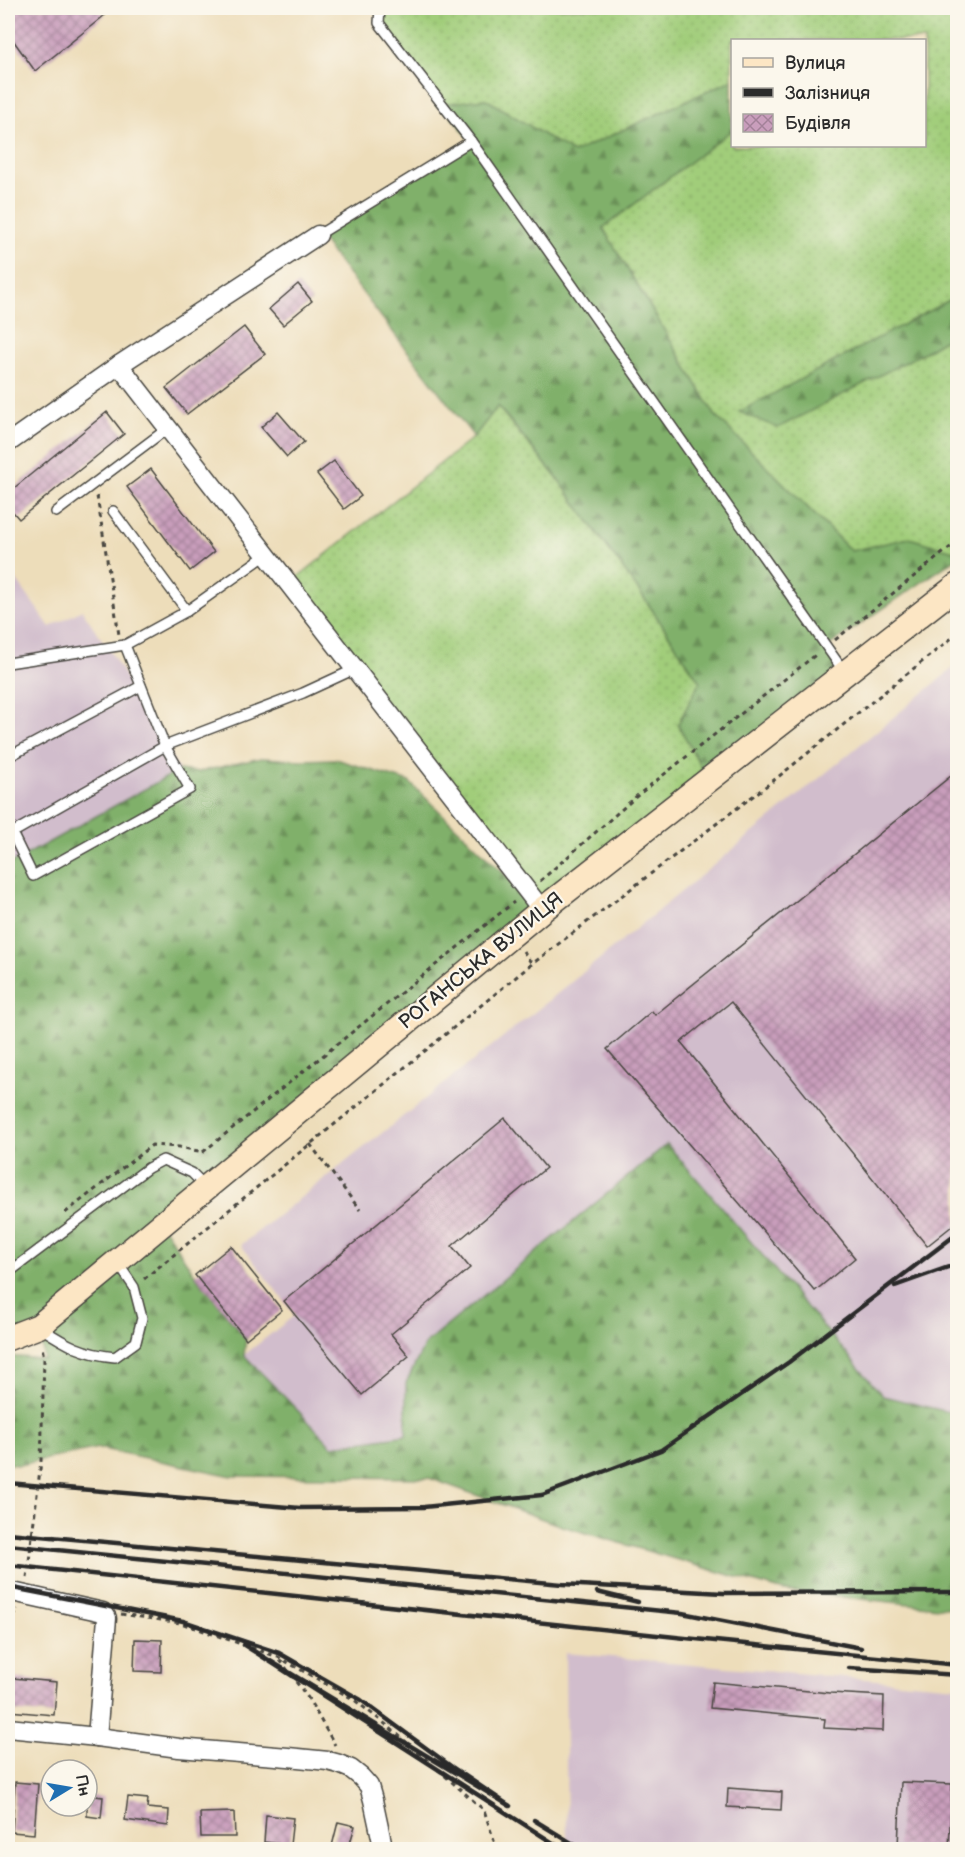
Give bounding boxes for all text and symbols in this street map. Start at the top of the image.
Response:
legend [731,39,926,147]
text: Вулиця [785,53,846,74]
text: Залізниця [785,83,870,104]
text: Будівля [785,113,851,134]
street label: РОГАНСЬКА ВУЛИЦЯ [394,887,568,1035]
north arrow [39,1758,99,1818]
text: Пн [71,1773,94,1798]

